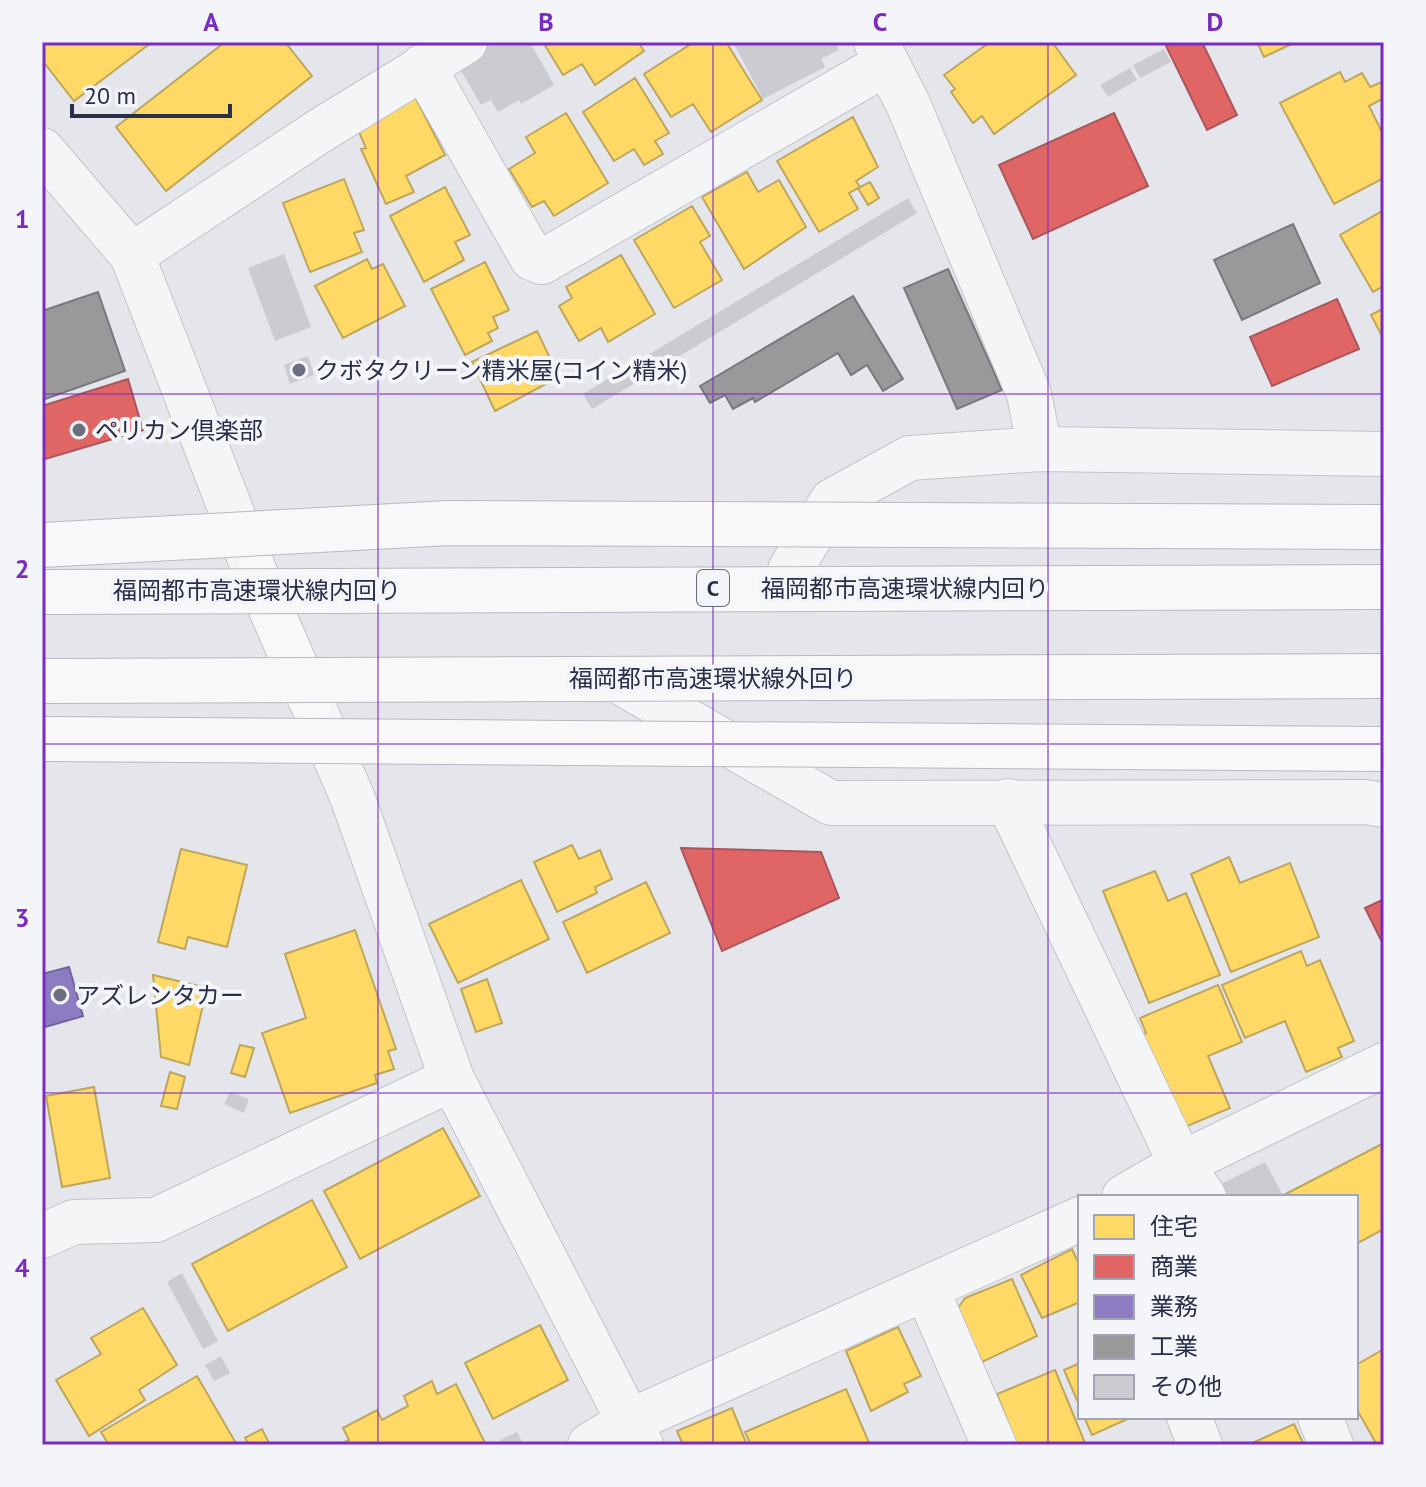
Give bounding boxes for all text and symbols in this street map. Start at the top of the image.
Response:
text: A [203,5,219,38]
text: B [538,5,554,38]
text: C [873,5,887,38]
text: D [1207,5,1223,38]
scale bar [72,68,230,118]
text: 20 m [84,80,136,111]
text: 1 [15,202,29,235]
place label: クボタクリーン精米屋(コイン精米) [315,355,687,386]
marker: クボタクリーン精米屋(コイン精米) [290,361,308,379]
place label: ペリカン倶楽部 [95,415,263,446]
marker: ペリカン倶楽部 [70,421,88,439]
text: 2 [15,552,29,585]
road number: C [697,570,729,606]
street label: 福岡都市高速環状線内回り [761,573,1049,604]
street label: 福岡都市高速環状線内回り [113,575,401,606]
street label: 福岡都市高速環状線外回り [569,663,857,694]
text: 3 [15,901,29,934]
place label: アズレンタカー [76,980,244,1011]
marker: アズレンタカー [51,986,69,1004]
legend [1078,1195,1358,1419]
text: 住宅 [1150,1211,1198,1242]
text: 4 [15,1251,30,1284]
text: 商業 [1150,1251,1198,1282]
text: 業務 [1150,1291,1198,1322]
text: 工業 [1150,1331,1198,1362]
text: その他 [1150,1371,1222,1402]

